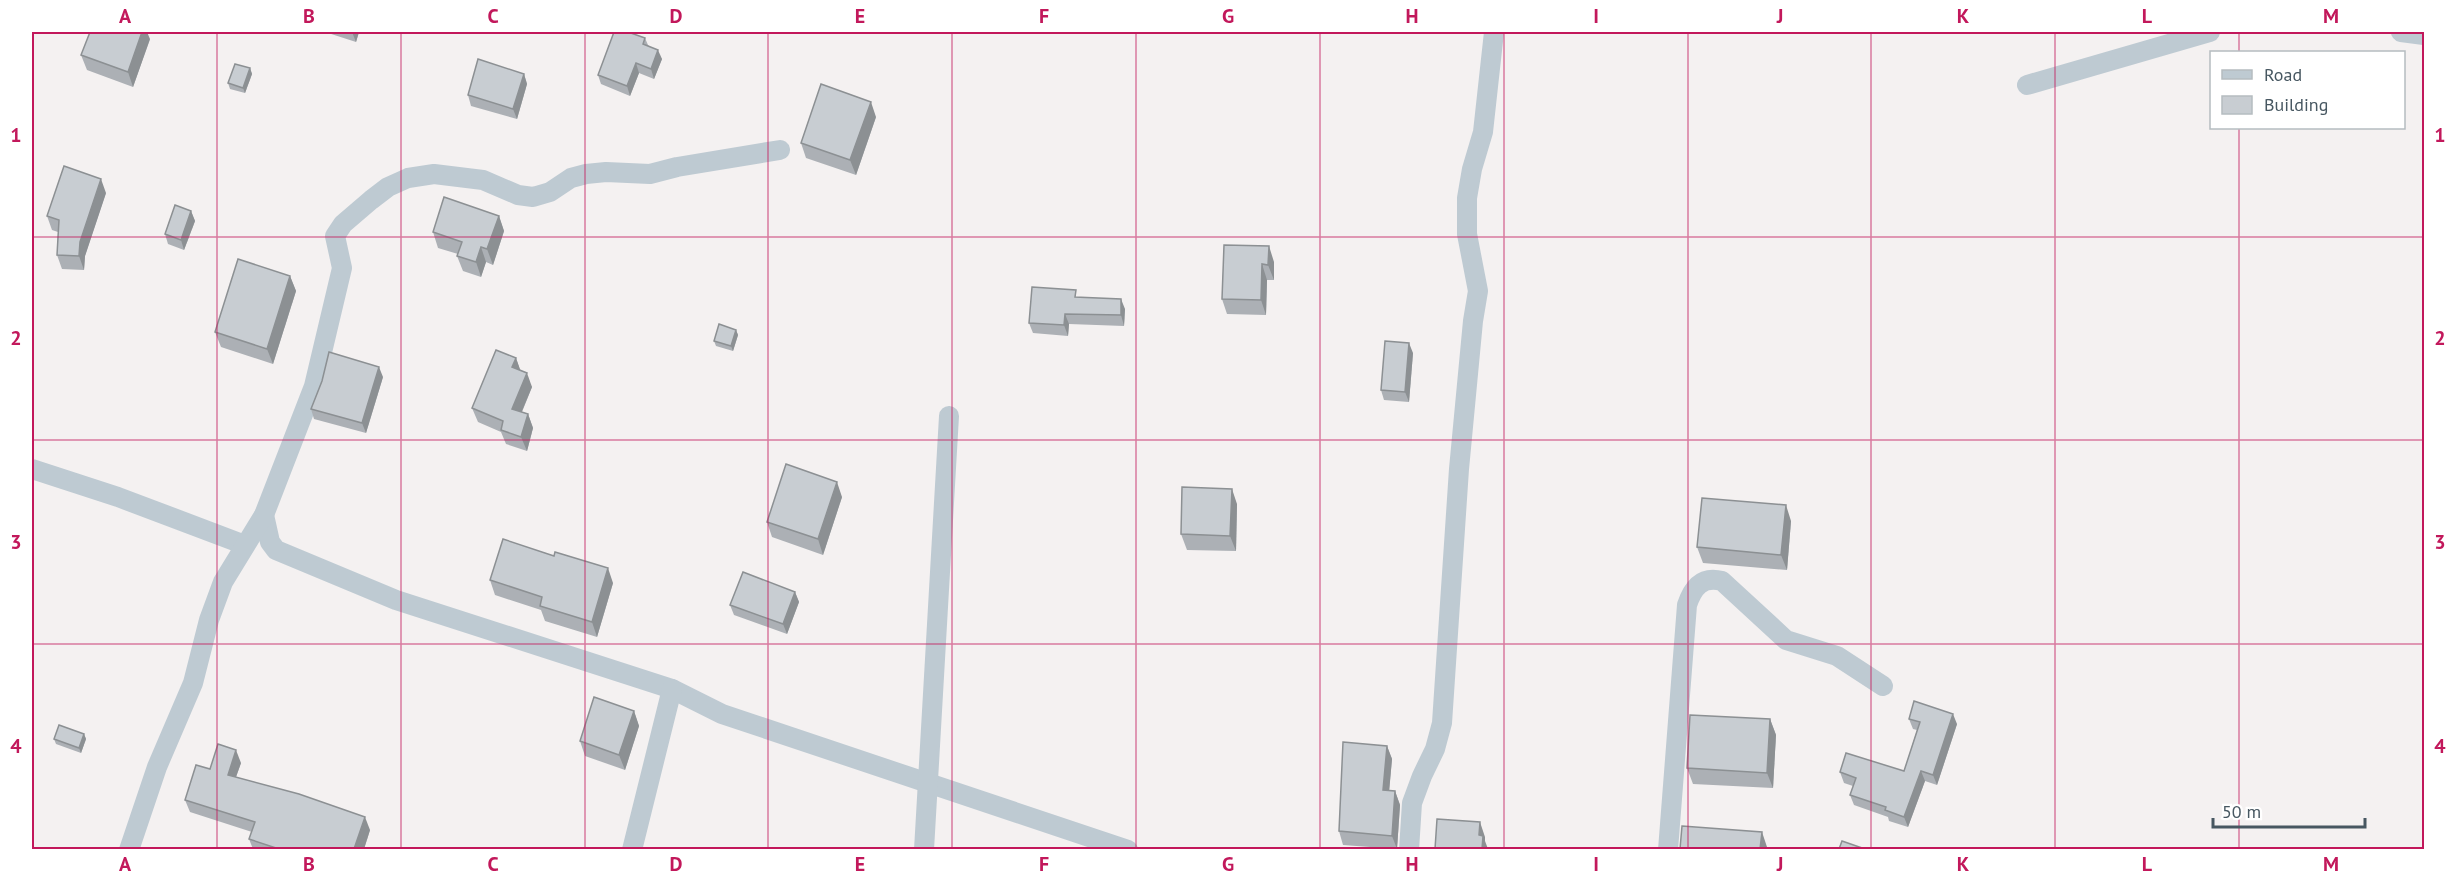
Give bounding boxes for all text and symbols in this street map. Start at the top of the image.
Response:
text: A [119,3,132,29]
text: B [303,3,315,29]
text: C [487,3,499,29]
text: D [670,3,683,29]
text: E [855,3,865,29]
text: F [1039,3,1049,29]
text: G [1222,3,1234,29]
text: H [1405,3,1419,29]
text: I [1593,3,1599,29]
text: J [1776,3,1783,29]
text: K [1957,3,1970,29]
text: L [2142,3,2153,29]
text: M [2323,3,2339,29]
legend [2210,51,2405,129]
text: Road [2264,63,2302,86]
text: Building [2264,93,2328,116]
text: 1 [10,122,22,148]
text: 1 [2434,122,2446,148]
text: 2 [10,325,22,351]
text: 2 [2434,325,2446,351]
text: 3 [10,529,22,555]
text: 3 [2434,529,2446,555]
text: 4 [10,733,22,759]
text: 4 [2434,733,2446,759]
scale bar [2213,791,2364,829]
text: 50 m [2222,800,2261,823]
text: A [119,851,132,877]
text: B [303,851,315,877]
text: C [487,851,499,877]
text: D [670,851,683,877]
text: E [855,851,865,877]
text: F [1039,851,1049,877]
text: G [1222,851,1234,877]
text: H [1405,851,1419,877]
text: I [1593,851,1599,877]
text: J [1776,851,1783,877]
text: K [1957,851,1970,877]
text: L [2142,851,2153,877]
text: M [2323,851,2339,877]

